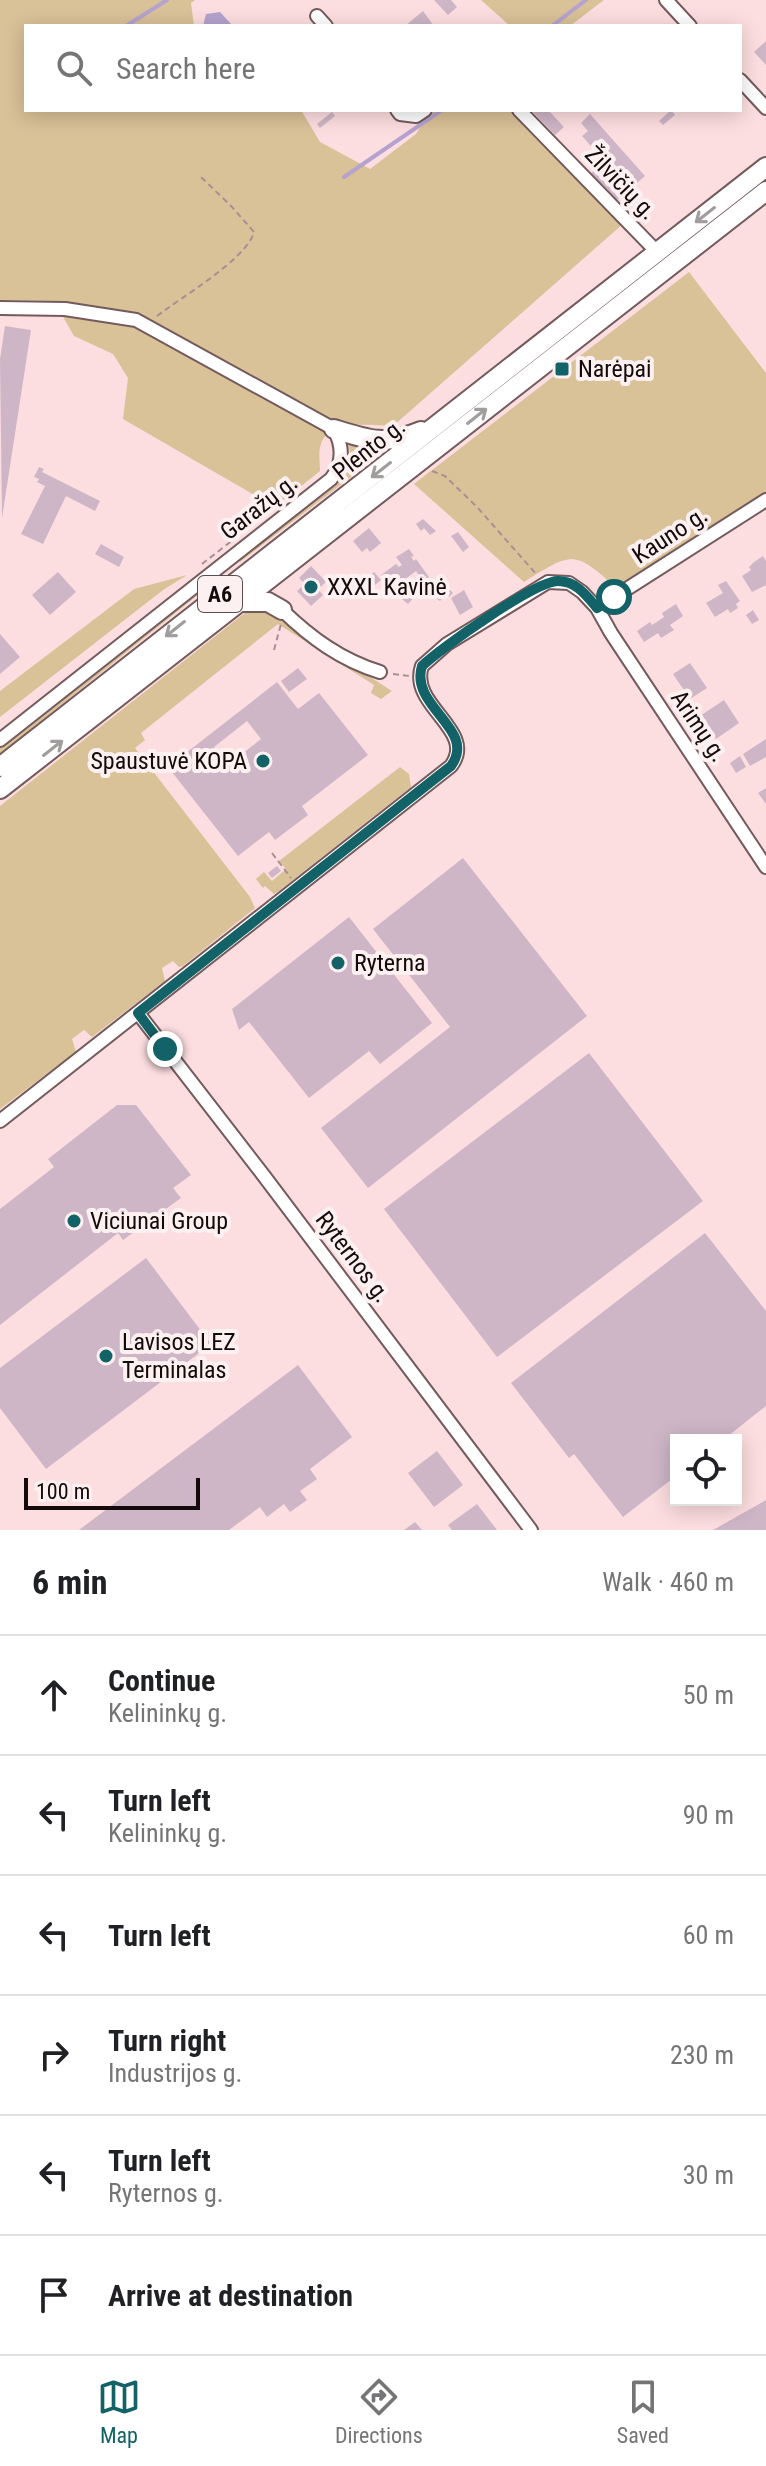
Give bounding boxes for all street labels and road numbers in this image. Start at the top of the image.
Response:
street label: Žilvičių g. [579,140,663,226]
street label: Plento g. [327,412,411,486]
street label: Garažų g. [215,468,303,546]
street label: Kauno g. [627,501,713,569]
road number: A6 [198,576,242,612]
street label: Arimų g. [665,685,733,767]
street label: Ryternos g. [310,1206,396,1308]

